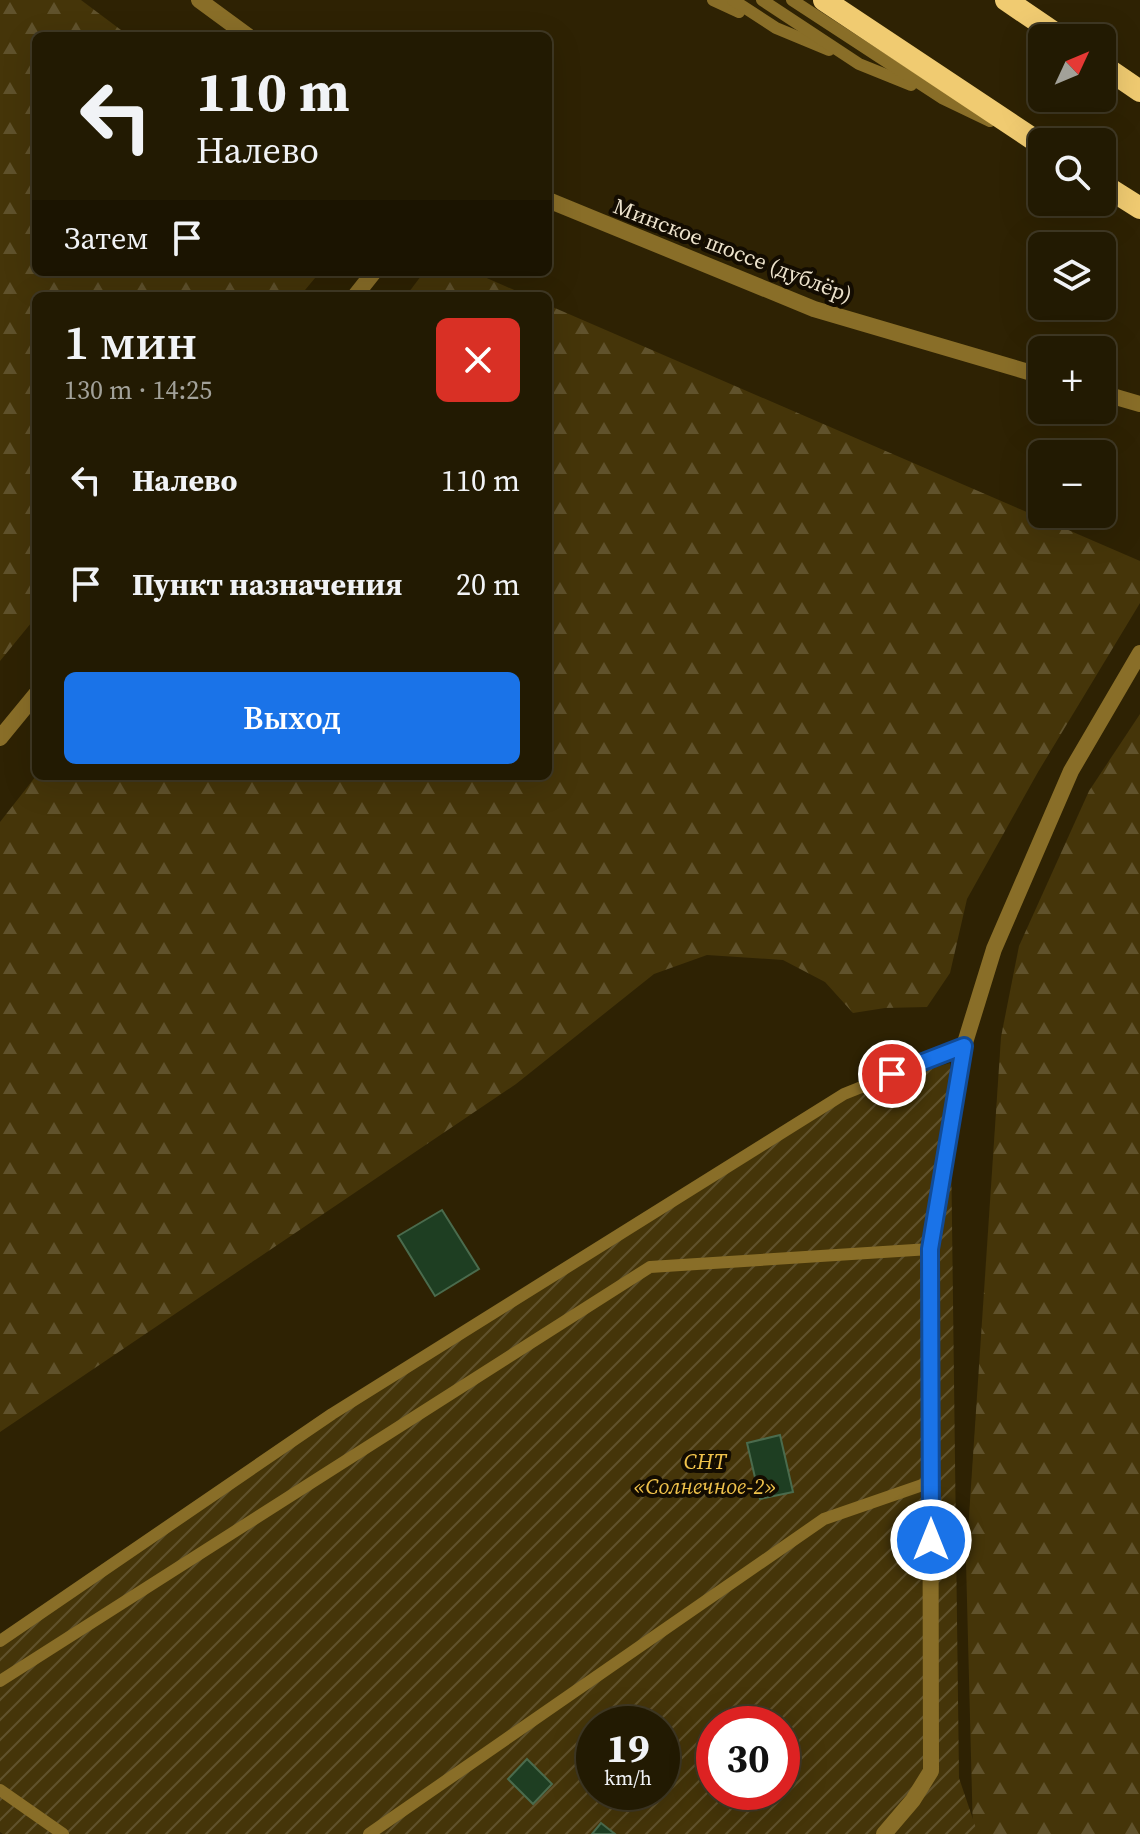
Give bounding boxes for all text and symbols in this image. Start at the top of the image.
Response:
north arrow [1028,24,1116,112]
map controls [1028,24,1116,528]
text: 110 m [196,53,350,130]
icon: left [64,64,168,168]
text: Налево [196,126,319,175]
button: search [1028,128,1116,216]
street label: Минское шоссе (дублёр) [609,191,857,309]
icon: arrive [165,216,209,260]
text: Затем [64,218,149,259]
button: layers [1028,232,1116,320]
text: 1 мин [64,309,197,375]
button: close [436,318,520,402]
button: + [1028,336,1116,424]
text: 130 m · 14:25 [64,372,212,408]
button: − [1028,440,1116,528]
icon: left [64,458,108,502]
text: Налево [132,460,237,501]
text: 110 m [441,460,520,501]
icon: arrive [64,562,108,606]
text: Пункт назначения [132,564,402,605]
text: 20 m [456,564,520,605]
button: Выход [64,672,520,764]
pin [858,1040,926,1108]
icon: arrive [870,1052,914,1096]
park label: СНТ «Солнечное-2» [633,1446,777,1501]
position arrow [889,1498,973,1582]
speed limit sign: 30 [696,1706,800,1810]
text: 19 [606,1721,650,1775]
text: km/h [604,1764,652,1792]

